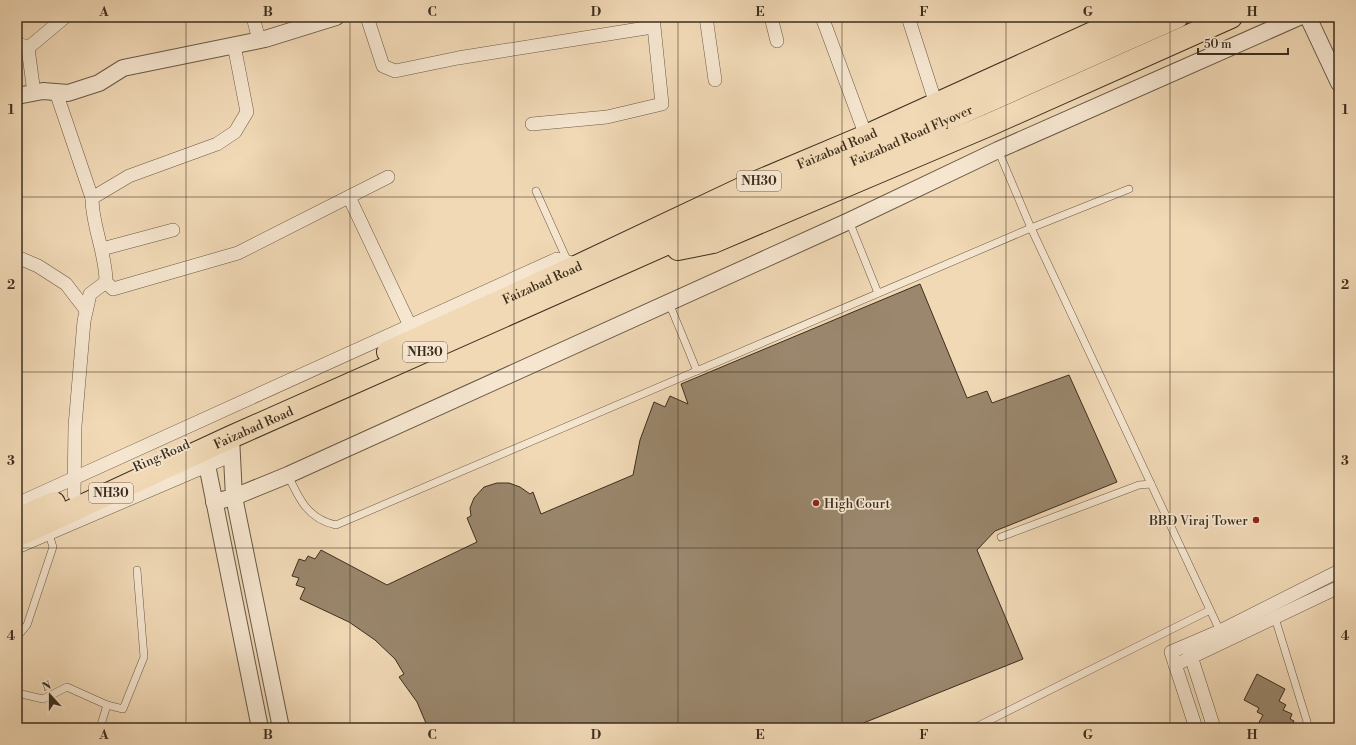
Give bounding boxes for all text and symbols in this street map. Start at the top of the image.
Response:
text: A [98,4,109,20]
text: B [263,4,273,20]
text: C [427,4,437,20]
text: D [591,4,601,20]
text: E [755,4,765,20]
text: F [919,4,929,20]
text: G [1083,4,1094,20]
text: H [1247,4,1258,20]
scale bar [1198,30,1288,56]
text: 50 m [1204,37,1232,52]
text: 1 [8,102,15,118]
street label: Faizabad Road Flyover [848,102,976,170]
text: 1 [1342,102,1349,118]
street label: Faizabad Road [795,125,881,173]
road number: NH30 [737,171,781,191]
street label: Faizabad Road [500,258,585,308]
text: 2 [7,277,15,293]
text: 2 [1341,277,1349,293]
road number: NH30 [403,342,447,362]
street label: Faizabad Road [211,403,296,453]
street label: Ring Road [130,436,193,476]
text: 3 [7,453,15,469]
text: 3 [1341,453,1349,469]
road number: NH30 [89,483,133,503]
place label: High Court [824,496,890,512]
marker: High Court [811,498,821,508]
place label: BBD Viraj Tower [1148,513,1248,529]
marker: BBD Viraj Tower [1251,515,1261,525]
text: 4 [7,628,16,644]
text: 4 [1341,628,1350,644]
north arrow [30,675,70,715]
text: N [40,678,54,695]
text: A [98,727,109,743]
text: B [263,727,273,743]
text: C [427,727,437,743]
text: D [591,727,601,743]
text: E [755,727,765,743]
text: F [919,727,929,743]
text: G [1083,727,1094,743]
text: H [1247,727,1258,743]

